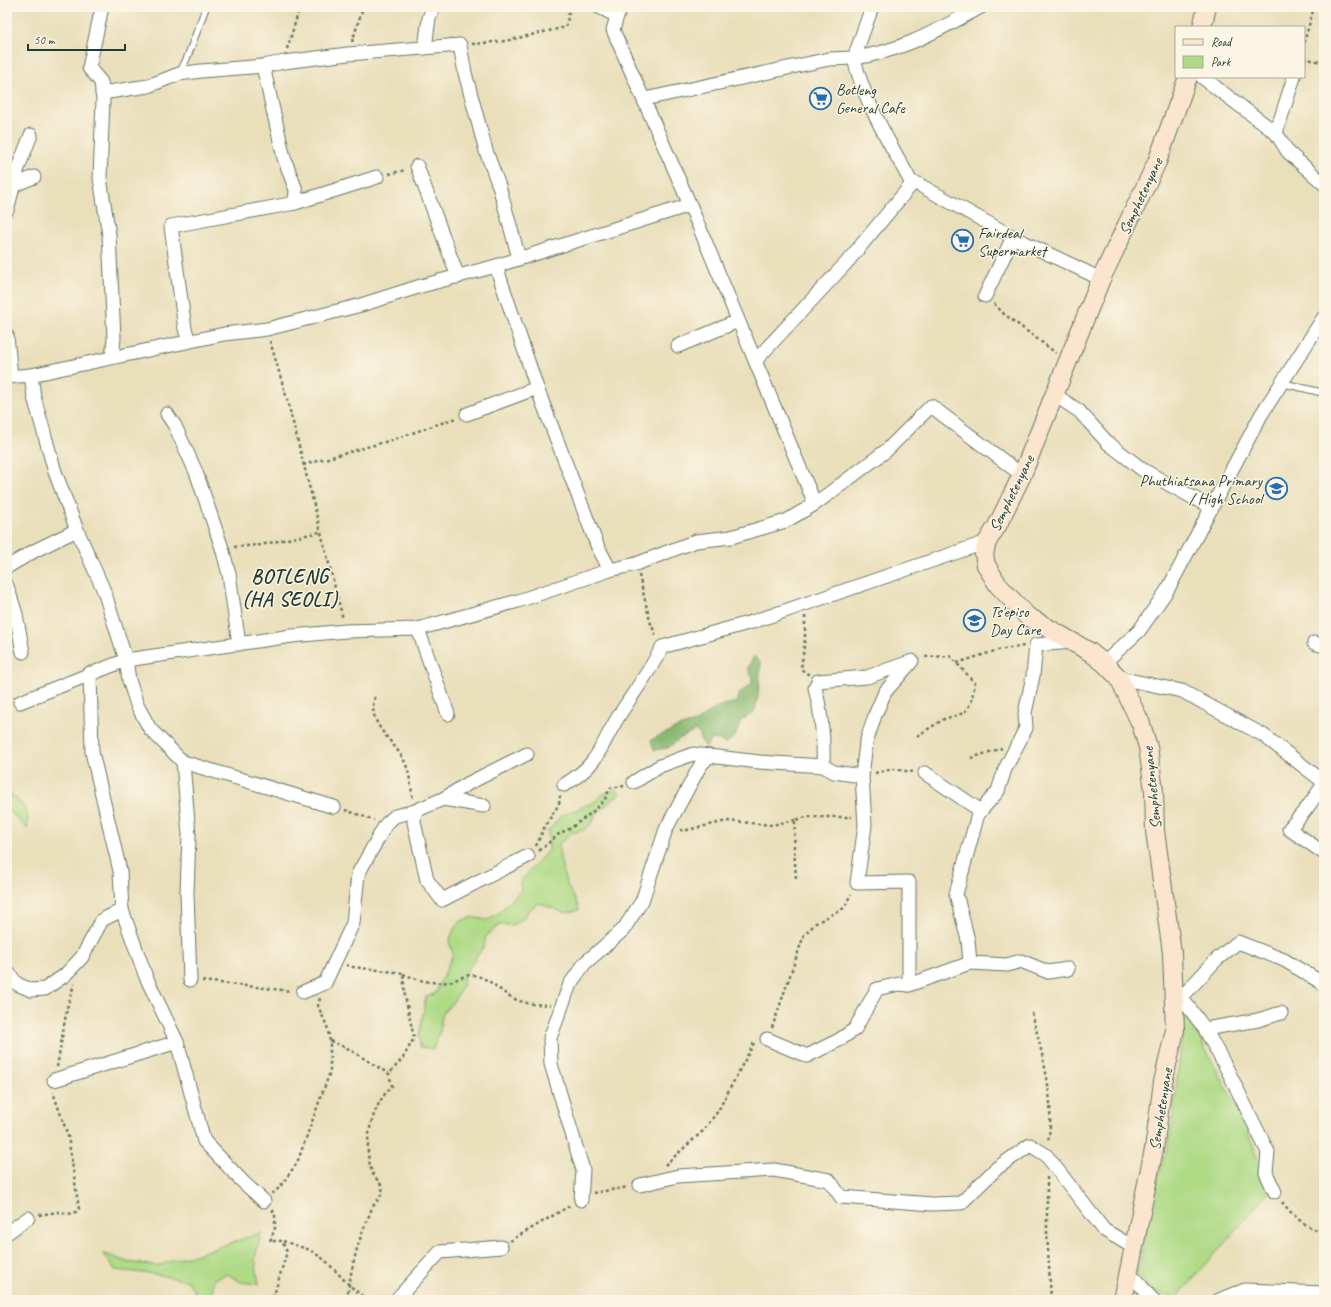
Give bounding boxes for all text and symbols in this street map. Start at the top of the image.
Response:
scale bar [28,26,125,52]
legend [1175,26,1305,78]
text: 50 m [34,32,56,48]
text: Road [1211,34,1233,50]
text: Park [1211,54,1232,70]
place label: Botleng General Cafe [836,80,906,118]
supermarket icon: Botleng General Cafe [808,85,834,111]
street label: Semphetenyane [1114,153,1168,238]
place label: Fairdeal Supermarket [978,223,1049,261]
supermarket icon: Fairdeal Supermarket [949,228,975,254]
street label: Semphetenyane [985,450,1040,535]
place label: Phuthiatsana Primary / High School [1140,471,1265,509]
school or university icon: Phuthiatsana Primary / High School [1264,476,1290,502]
district label: BOTLENG (HA SEOLI) [242,564,338,612]
place label: Ts'episo Day Care [990,602,1042,640]
school or university icon: Ts'episo Day Care [962,607,988,633]
street label: Semphetenyane [1138,744,1166,830]
street label: Semphetenyane [1145,1065,1178,1152]

